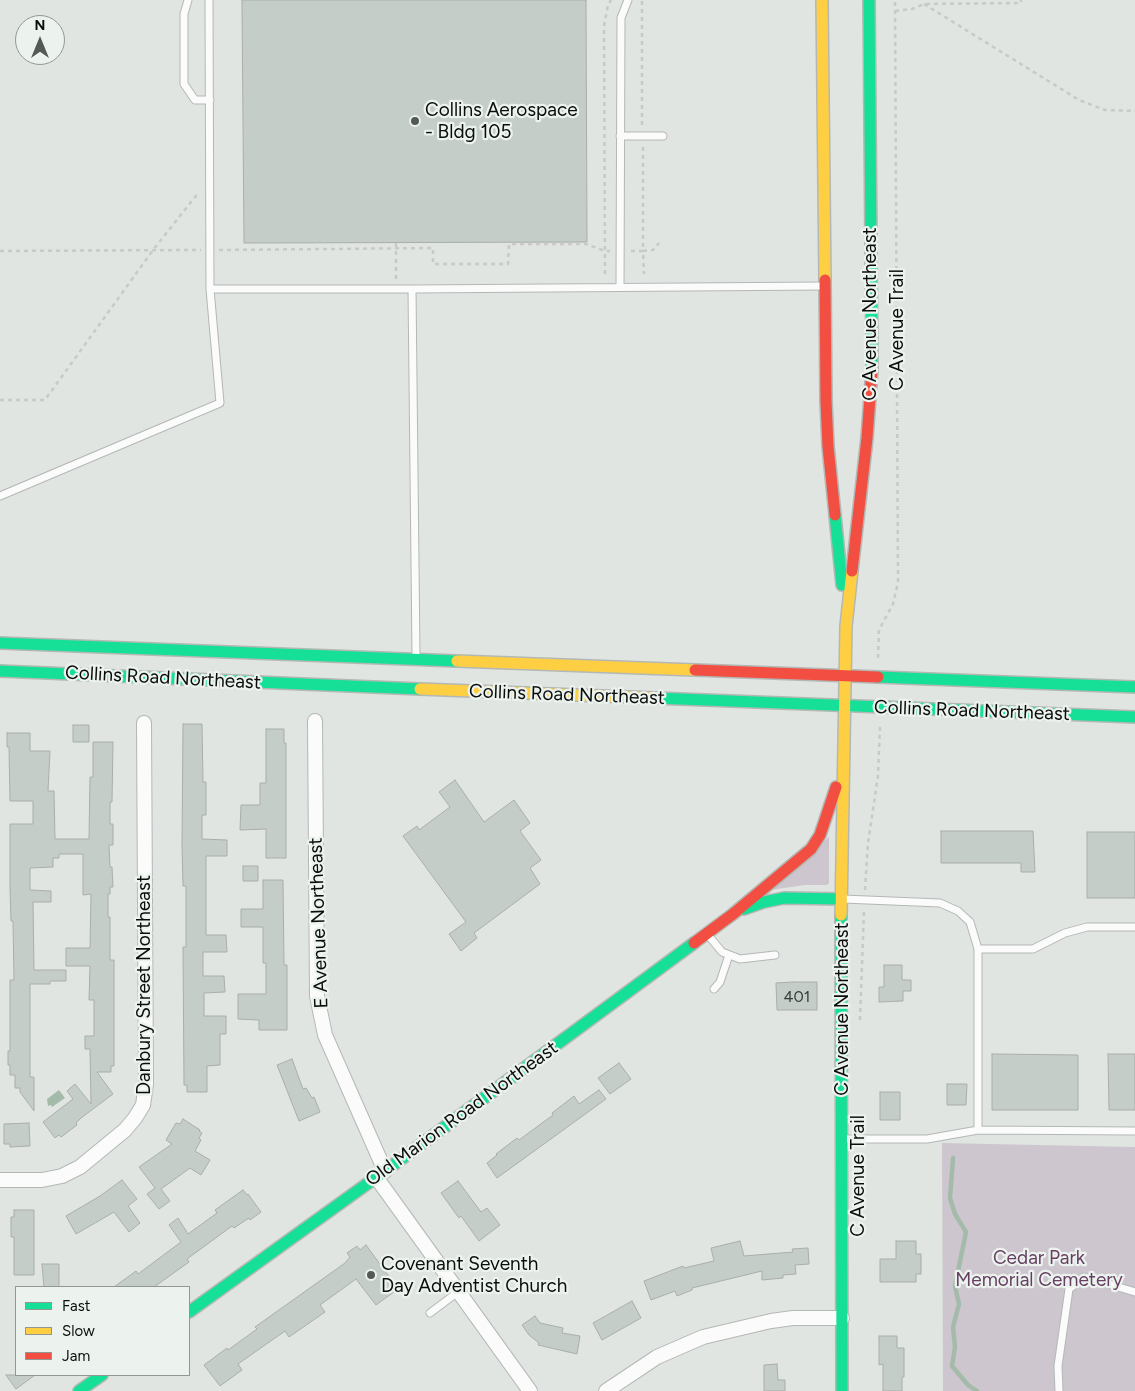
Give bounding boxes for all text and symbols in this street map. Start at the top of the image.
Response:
north arrow [15,15,65,65]
text: N [35,17,45,34]
place label: Collins Aerospace - Bldg 105 [425,99,578,143]
marker: Collins Aerospace - Bldg 105 [409,115,421,127]
street label: C Avenue Northeast [859,227,881,401]
street label: C Avenue Trail [886,269,908,391]
street label: Collins Road Northeast [64,661,262,695]
street label: Collins Road Northeast [469,680,665,710]
street label: Collins Road Northeast [874,696,1070,726]
street label: E Avenue Northeast [305,837,333,1009]
street label: Danbury Street Northeast [133,875,155,1095]
street label: C Avenue Northeast [831,922,853,1096]
house number: 401 [784,987,810,1007]
street label: Old Marion Road Northeast [361,1037,563,1191]
street label: C Avenue Trail [847,1115,869,1237]
park label: Cedar Park Memorial Cemetery [955,1247,1123,1291]
place label: Covenant Seventh Day Adventist Church [381,1253,567,1297]
marker: Covenant Seventh Day Adventist Church [365,1269,377,1281]
legend [15,1286,190,1376]
text: Fast [62,1297,90,1315]
text: Slow [62,1322,95,1340]
text: Jam [62,1347,90,1365]

